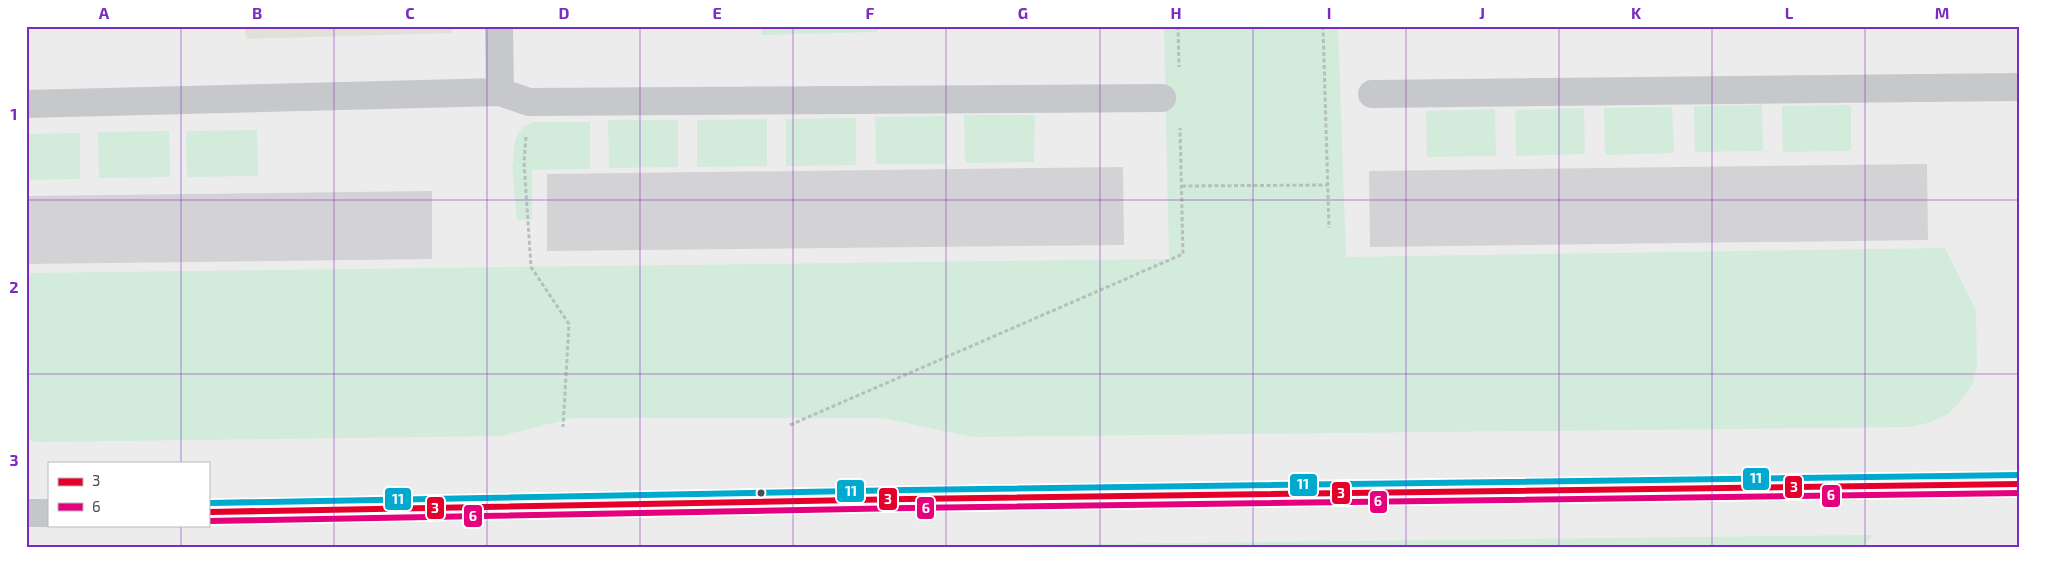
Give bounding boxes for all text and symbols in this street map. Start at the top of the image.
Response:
text: A [99,3,110,22]
text: B [252,3,262,22]
text: C [405,3,415,22]
text: D [559,3,570,22]
text: E [712,3,722,22]
text: F [866,3,875,22]
text: G [1018,3,1028,22]
text: H [1170,3,1182,22]
text: I [1327,3,1331,22]
text: J [1479,3,1485,22]
text: K [1631,3,1642,22]
text: L [1785,3,1794,22]
text: M [1935,3,1949,22]
text: 1 [11,104,17,123]
text: 2 [9,277,19,296]
text: 3 [9,450,19,469]
legend [48,462,210,526]
line badge: 11 [1742,467,1770,491]
text: 11 [1750,469,1762,486]
text: 3 [92,471,100,489]
line badge: 11 [1289,473,1318,497]
text: 11 [1297,475,1309,492]
line badge: 3 [1784,475,1803,499]
text: 3 [1790,478,1798,495]
line badge: 11 [836,479,865,503]
line badge: 3 [1331,481,1351,505]
text: 11 [845,482,857,499]
text: 3 [1337,484,1345,501]
line badge: 6 [1821,484,1841,508]
text: 6 [1827,486,1835,503]
line badge: 11 [384,487,412,511]
line badge: 3 [878,487,898,511]
unlabelled marker [756,488,766,498]
text: 11 [392,490,404,507]
text: 3 [884,490,892,507]
line badge: 6 [1369,490,1388,514]
text: 6 [1374,492,1382,509]
line badge: 3 [426,496,445,520]
line badge: 6 [916,496,935,520]
text: 6 [92,497,101,515]
text: 3 [431,499,439,516]
text: 6 [922,499,930,516]
line badge: 6 [463,504,483,528]
text: 6 [469,507,477,524]

